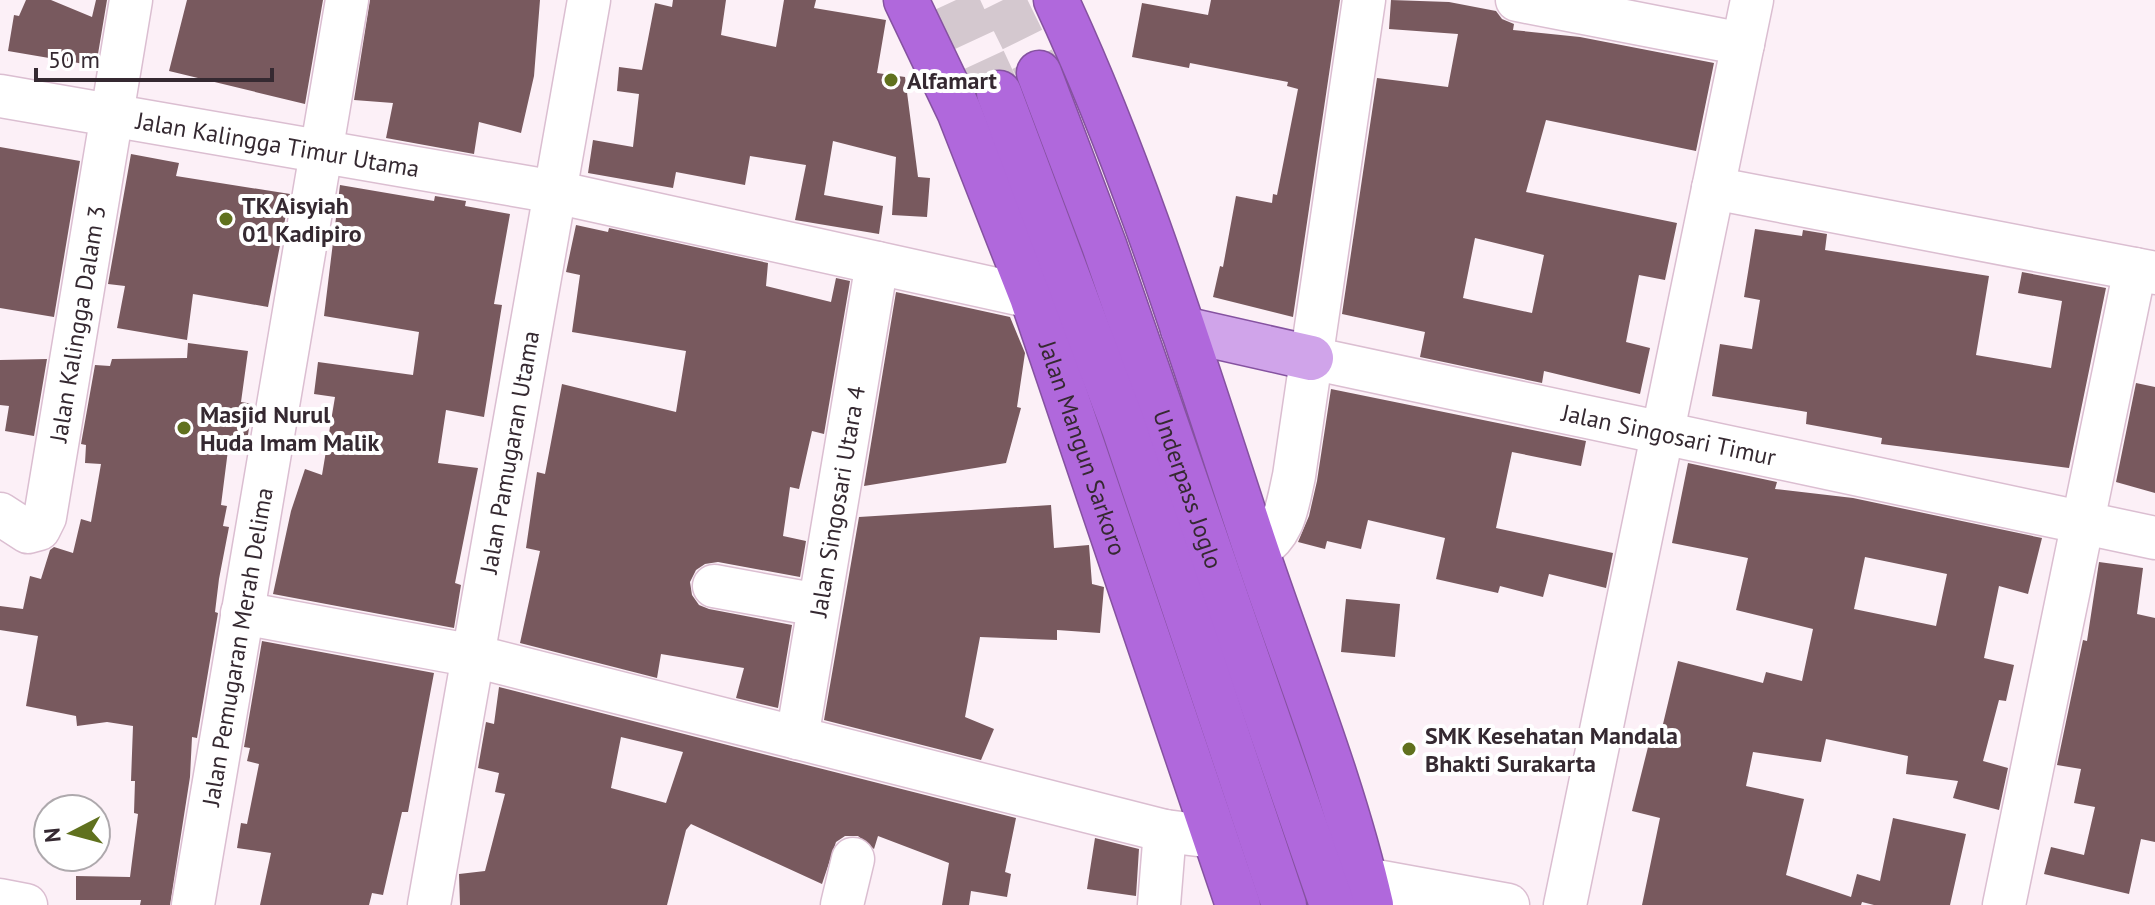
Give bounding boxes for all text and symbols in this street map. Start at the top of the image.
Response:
scale bar [36,32,272,82]
text: 50 m [48,44,100,75]
place label: Alfamart [907,65,998,96]
marker: Alfamart [882,71,900,89]
street label: Jalan Kalingga Timur Utama [133,104,422,184]
place label: TK Aisyiah 01 Kadipiro [242,190,362,249]
street label: Jalan Kalingga Dalam 3 [42,203,112,445]
marker: TK Aisyiah 01 Kadipiro [217,210,235,228]
street label: Jalan Pamugaran Utama [472,328,546,577]
street label: Jalan Mangun Sarkoro [1032,335,1134,559]
street label: Jalan Singosari Utara 4 [802,383,872,620]
street label: Jalan Singosari Timur [1558,396,1779,472]
place label: Masjid Nurul Huda Imam Malik [200,399,380,458]
street label: Underpass Joglo [1146,405,1230,573]
marker: Masjid Nurul Huda Imam Malik [175,419,193,437]
street label: Jalan Pemugaran Merah Delima [194,485,279,809]
place label: SMK Kesehatan Mandala Bhakti Surakarta [1425,720,1678,779]
marker: SMK Kesehatan Mandala Bhakti Surakarta [1400,740,1418,758]
north arrow [32,793,112,873]
text: N [37,826,67,844]

